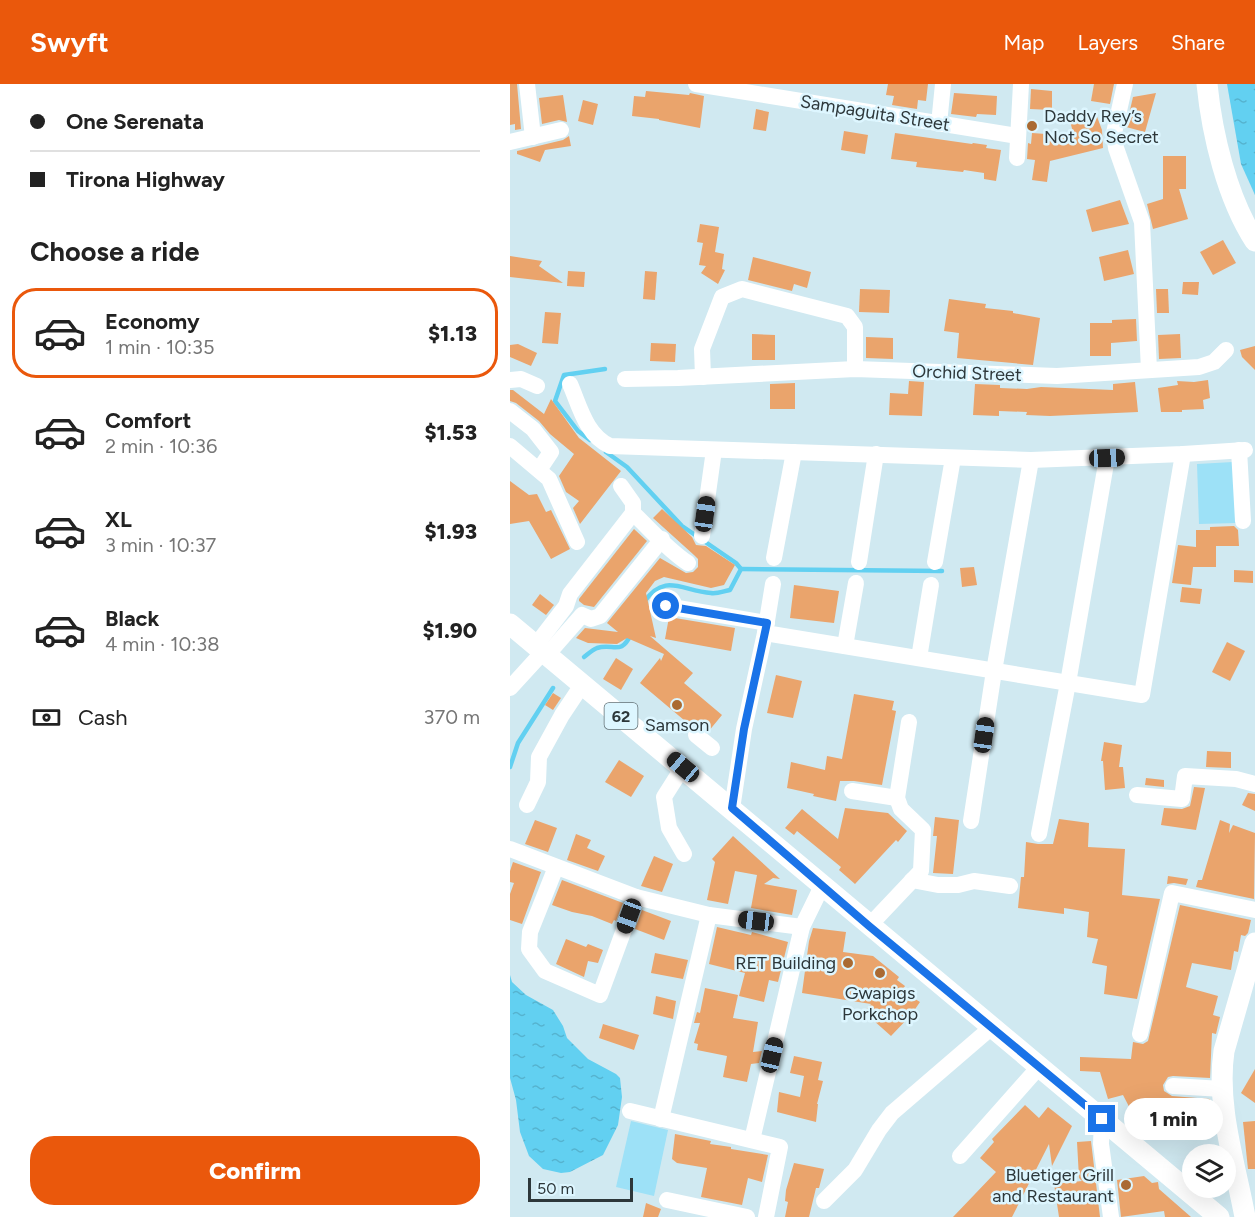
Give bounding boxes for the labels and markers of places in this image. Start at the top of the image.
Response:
place label: Daddy Rey’s Not So Secret [1044,105,1159,148]
marker: Daddy Rey’s Not So Secret [1025,119,1039,133]
marker: Samson [670,698,684,712]
place label: Samson [645,714,709,736]
place label: RET Building [735,952,836,974]
marker: RET Building [841,956,855,970]
marker: Gwapigs Porkchop [873,966,887,980]
place label: Gwapigs Porkchop [842,982,918,1025]
place label: Bluetiger Grill and Restaurant [992,1164,1114,1207]
marker: Bluetiger Grill and Restaurant [1119,1178,1133,1192]

